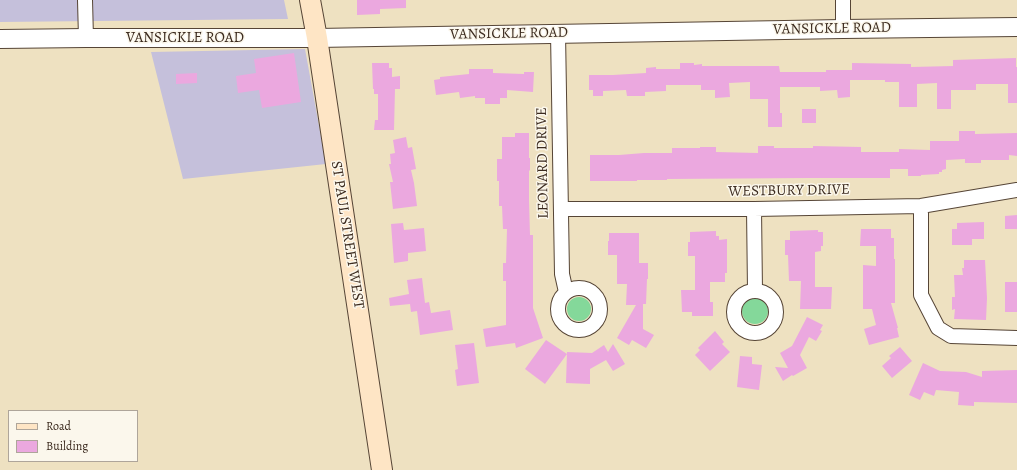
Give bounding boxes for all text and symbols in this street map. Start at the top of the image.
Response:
street label: VANSICKLE ROAD [773,19,891,39]
street label: VANSICKLE ROAD [450,24,568,44]
street label: VANSICKLE ROAD [126,29,244,47]
street label: LEONARD DRIVE [533,107,553,219]
street label: ST PAUL STREET WEST [326,160,368,310]
street label: WESTBURY DRIVE [728,181,850,201]
legend [8,410,138,462]
text: Road [46,418,71,434]
text: Building [46,438,88,454]

